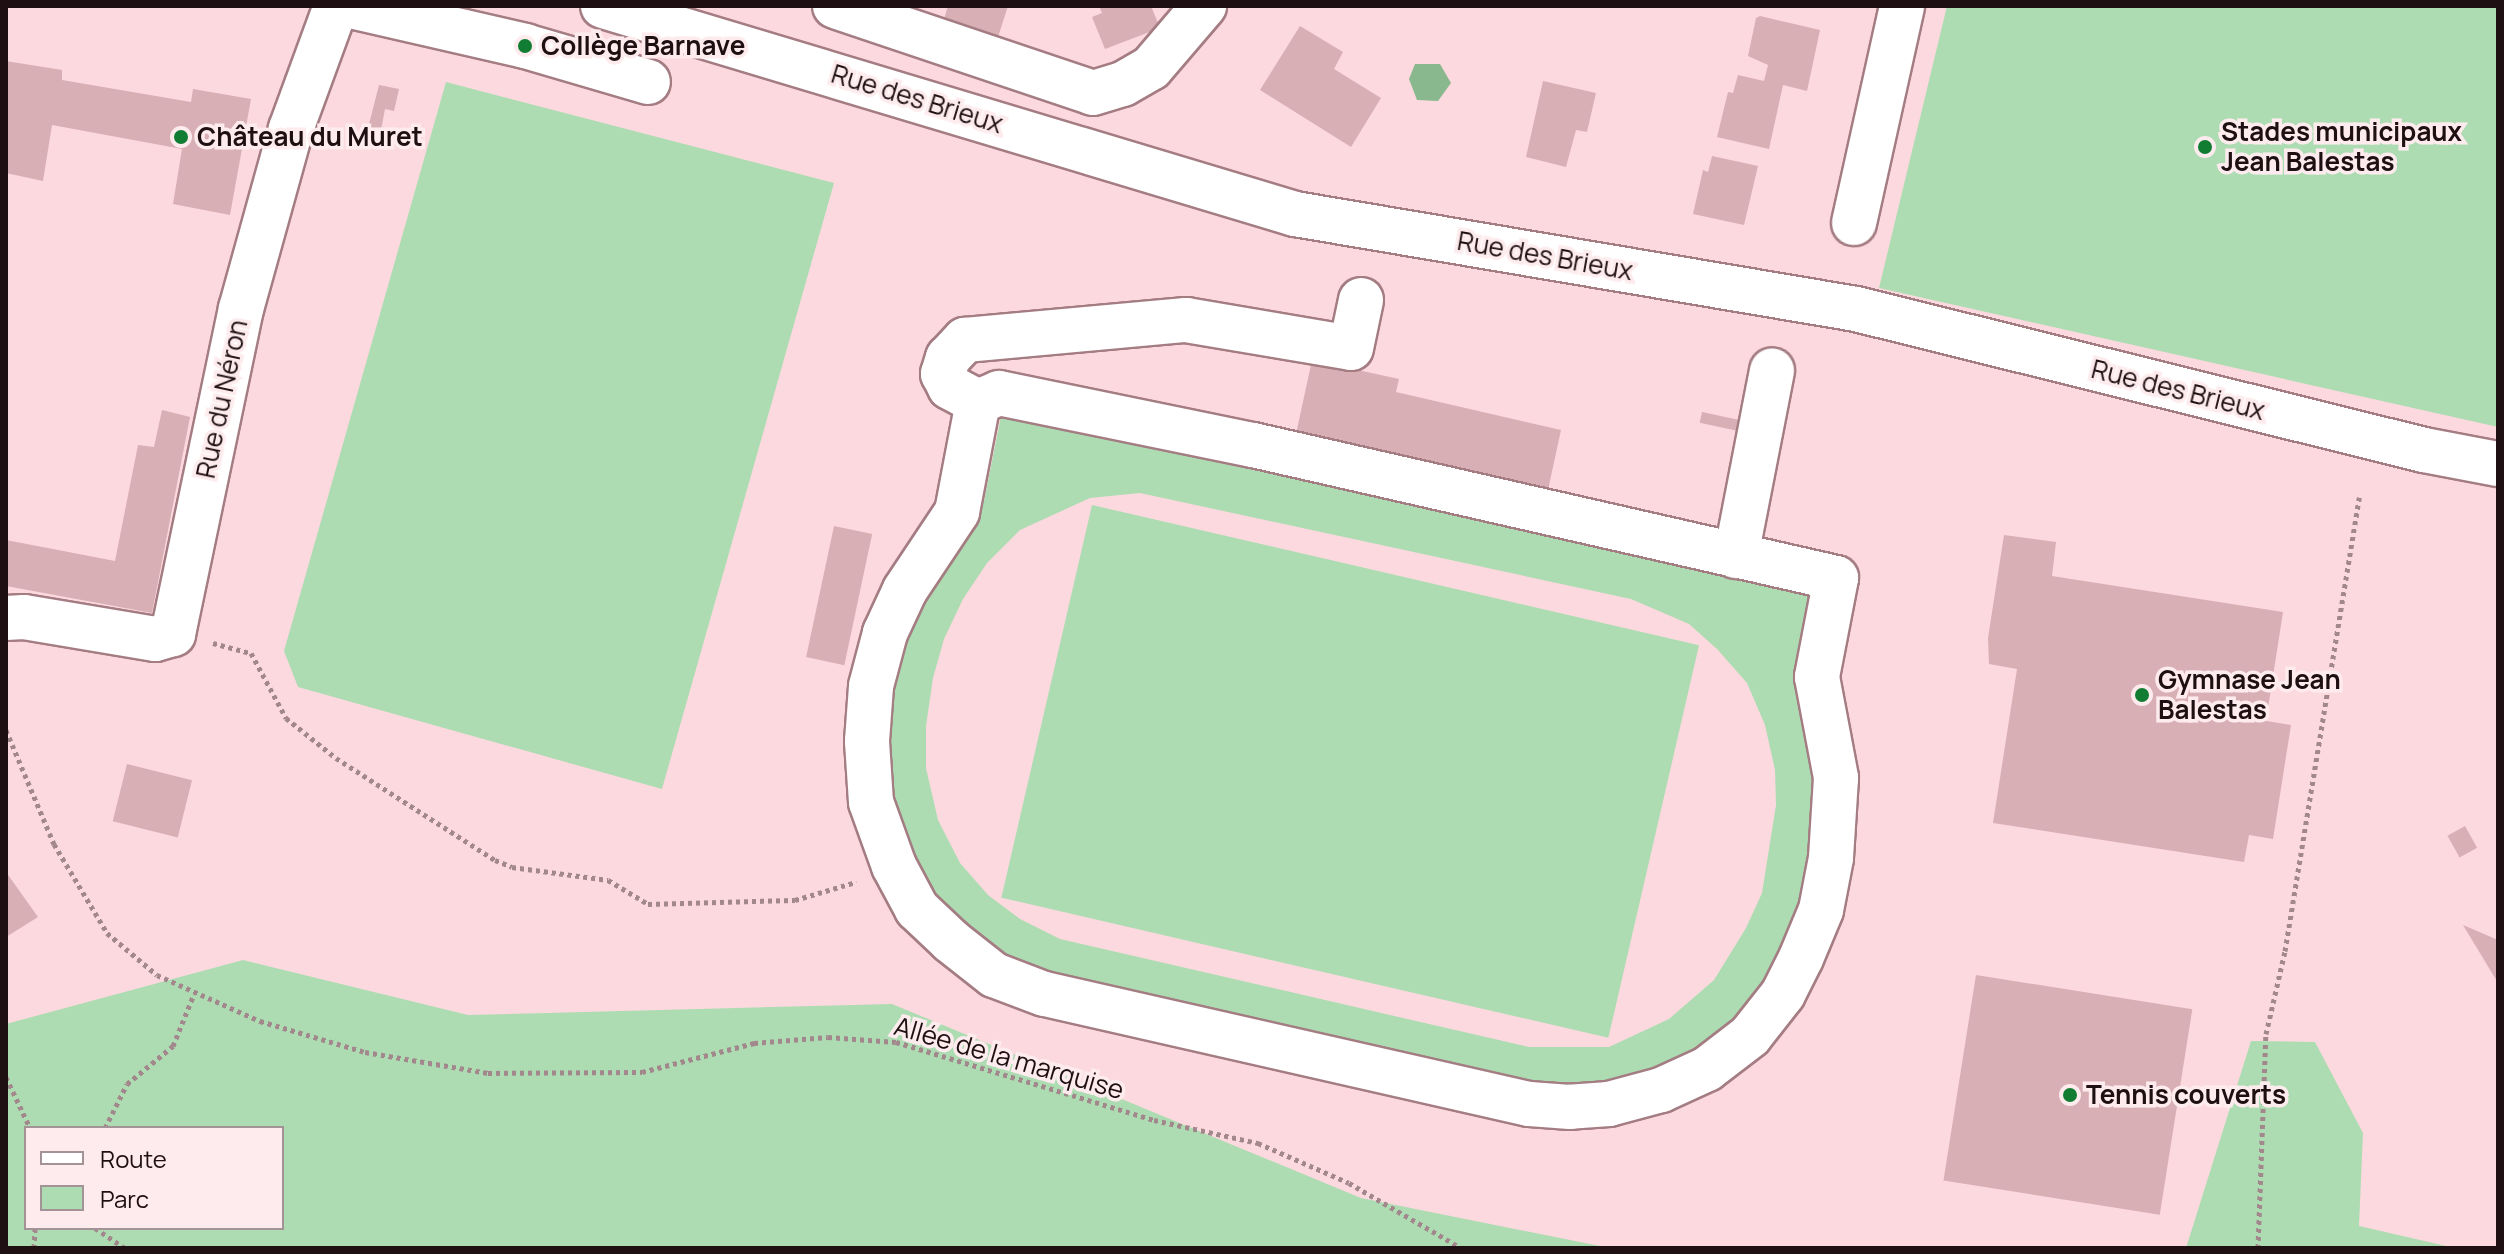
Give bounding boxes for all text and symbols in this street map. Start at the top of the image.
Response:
place label: Collège Barnave [541,30,745,62]
marker: Collège Barnave [516,37,534,55]
street label: Rue des Brieux [828,58,1006,140]
place label: Stades municipaux Jean Balestas [2221,116,2462,178]
place label: Château du Muret [197,121,423,153]
marker: Château du Muret [172,128,190,146]
marker: Stades municipaux Jean Balestas [2196,138,2214,156]
street label: Rue des Brieux [1455,225,1635,287]
street label: Rue du Néron [190,317,254,481]
street label: Rue des Brieux [2088,353,2268,427]
place label: Gymnase Jean Balestas [2158,664,2341,726]
marker: Gymnase Jean Balestas [2133,686,2151,704]
street label: Allée de la marquise [891,1010,1127,1106]
place label: Tennis couverts [2086,1079,2286,1111]
marker: Tennis couverts [2061,1086,2079,1104]
legend [24,1126,284,1230]
text: Route [100,1142,167,1175]
text: Parc [100,1182,149,1215]

